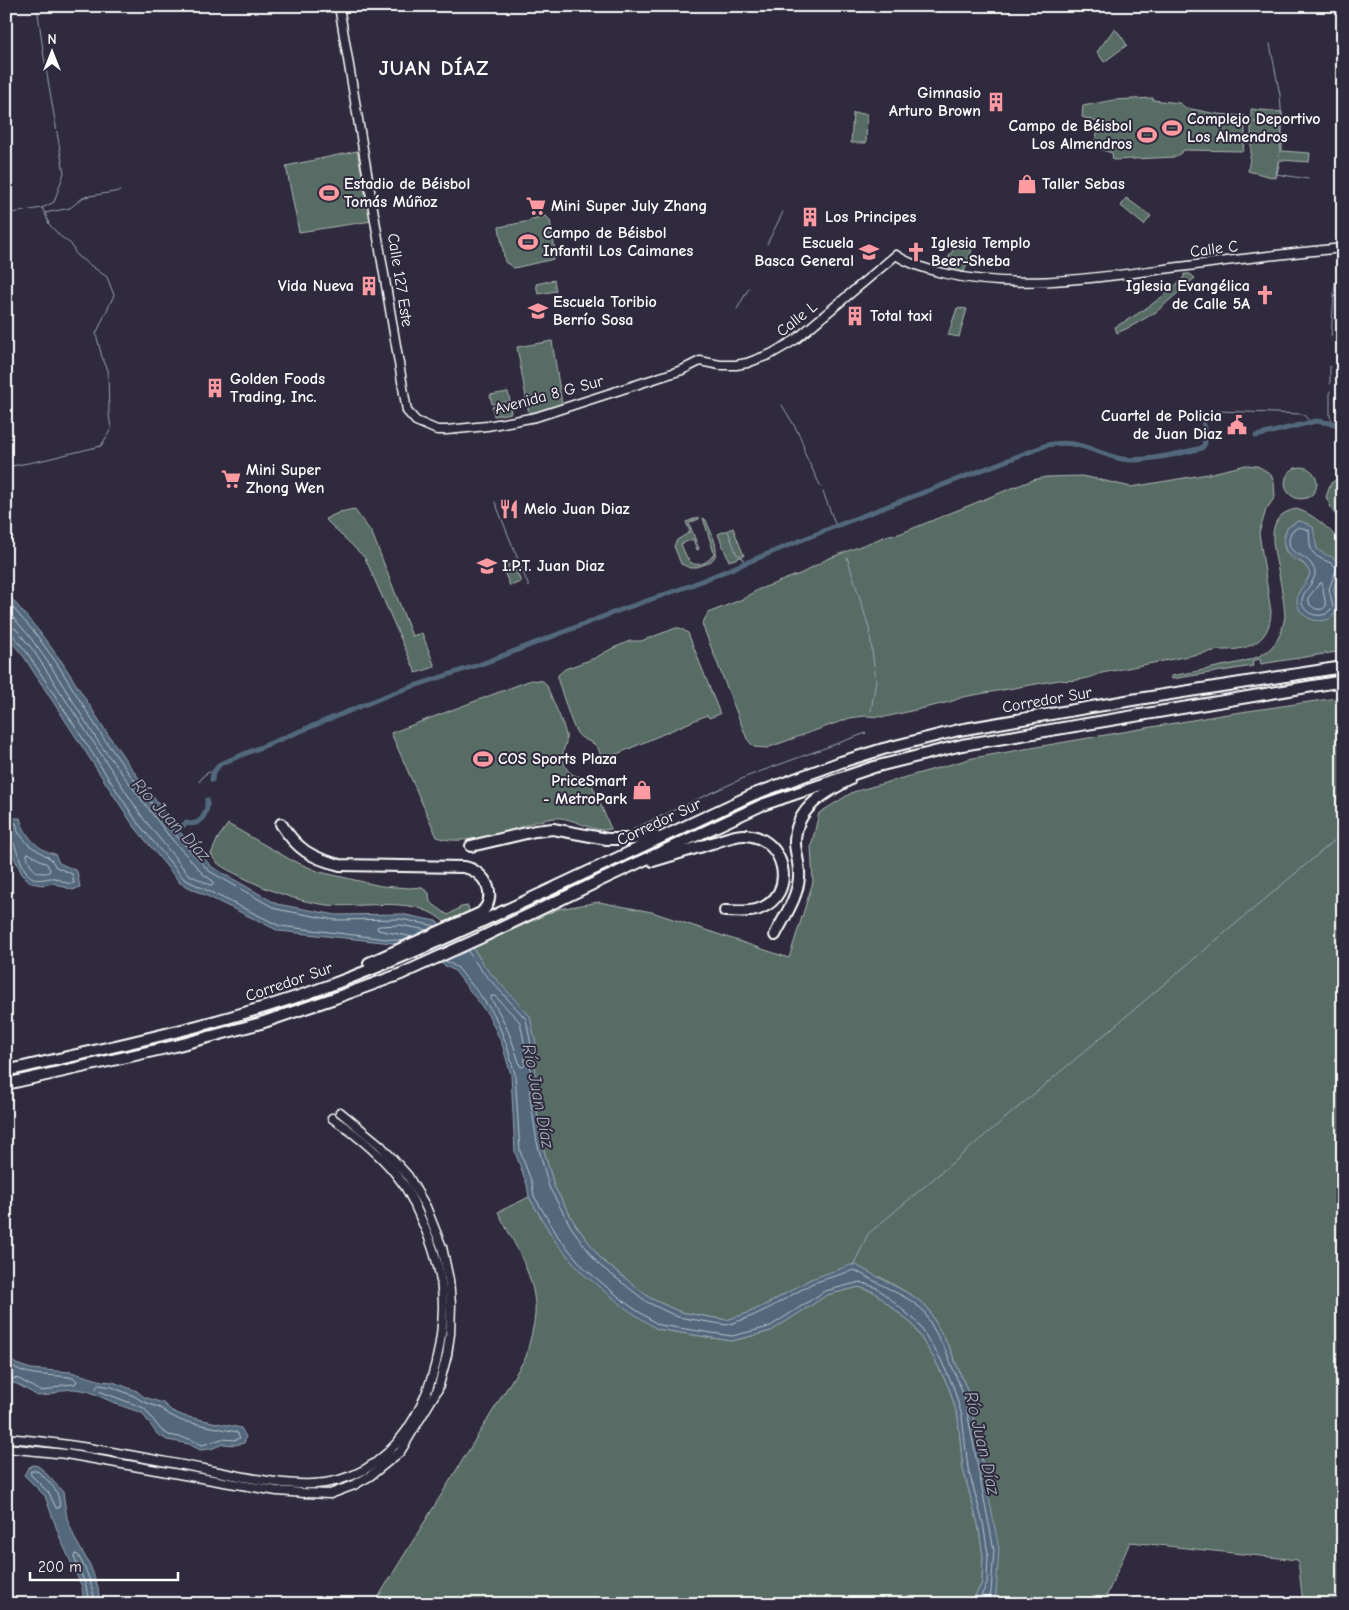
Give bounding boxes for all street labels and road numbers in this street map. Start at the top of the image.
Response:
street label: Calle 127 Este [384,232,416,328]
street label: Calle C [1189,237,1239,261]
street label: Calle L [773,298,821,340]
street label: Avenida 8 G Sur [493,372,606,418]
street label: Corredor Sur [1001,683,1094,717]
street label: Corredor Sur [614,794,704,849]
street label: Corredor Sur [243,959,335,1005]

